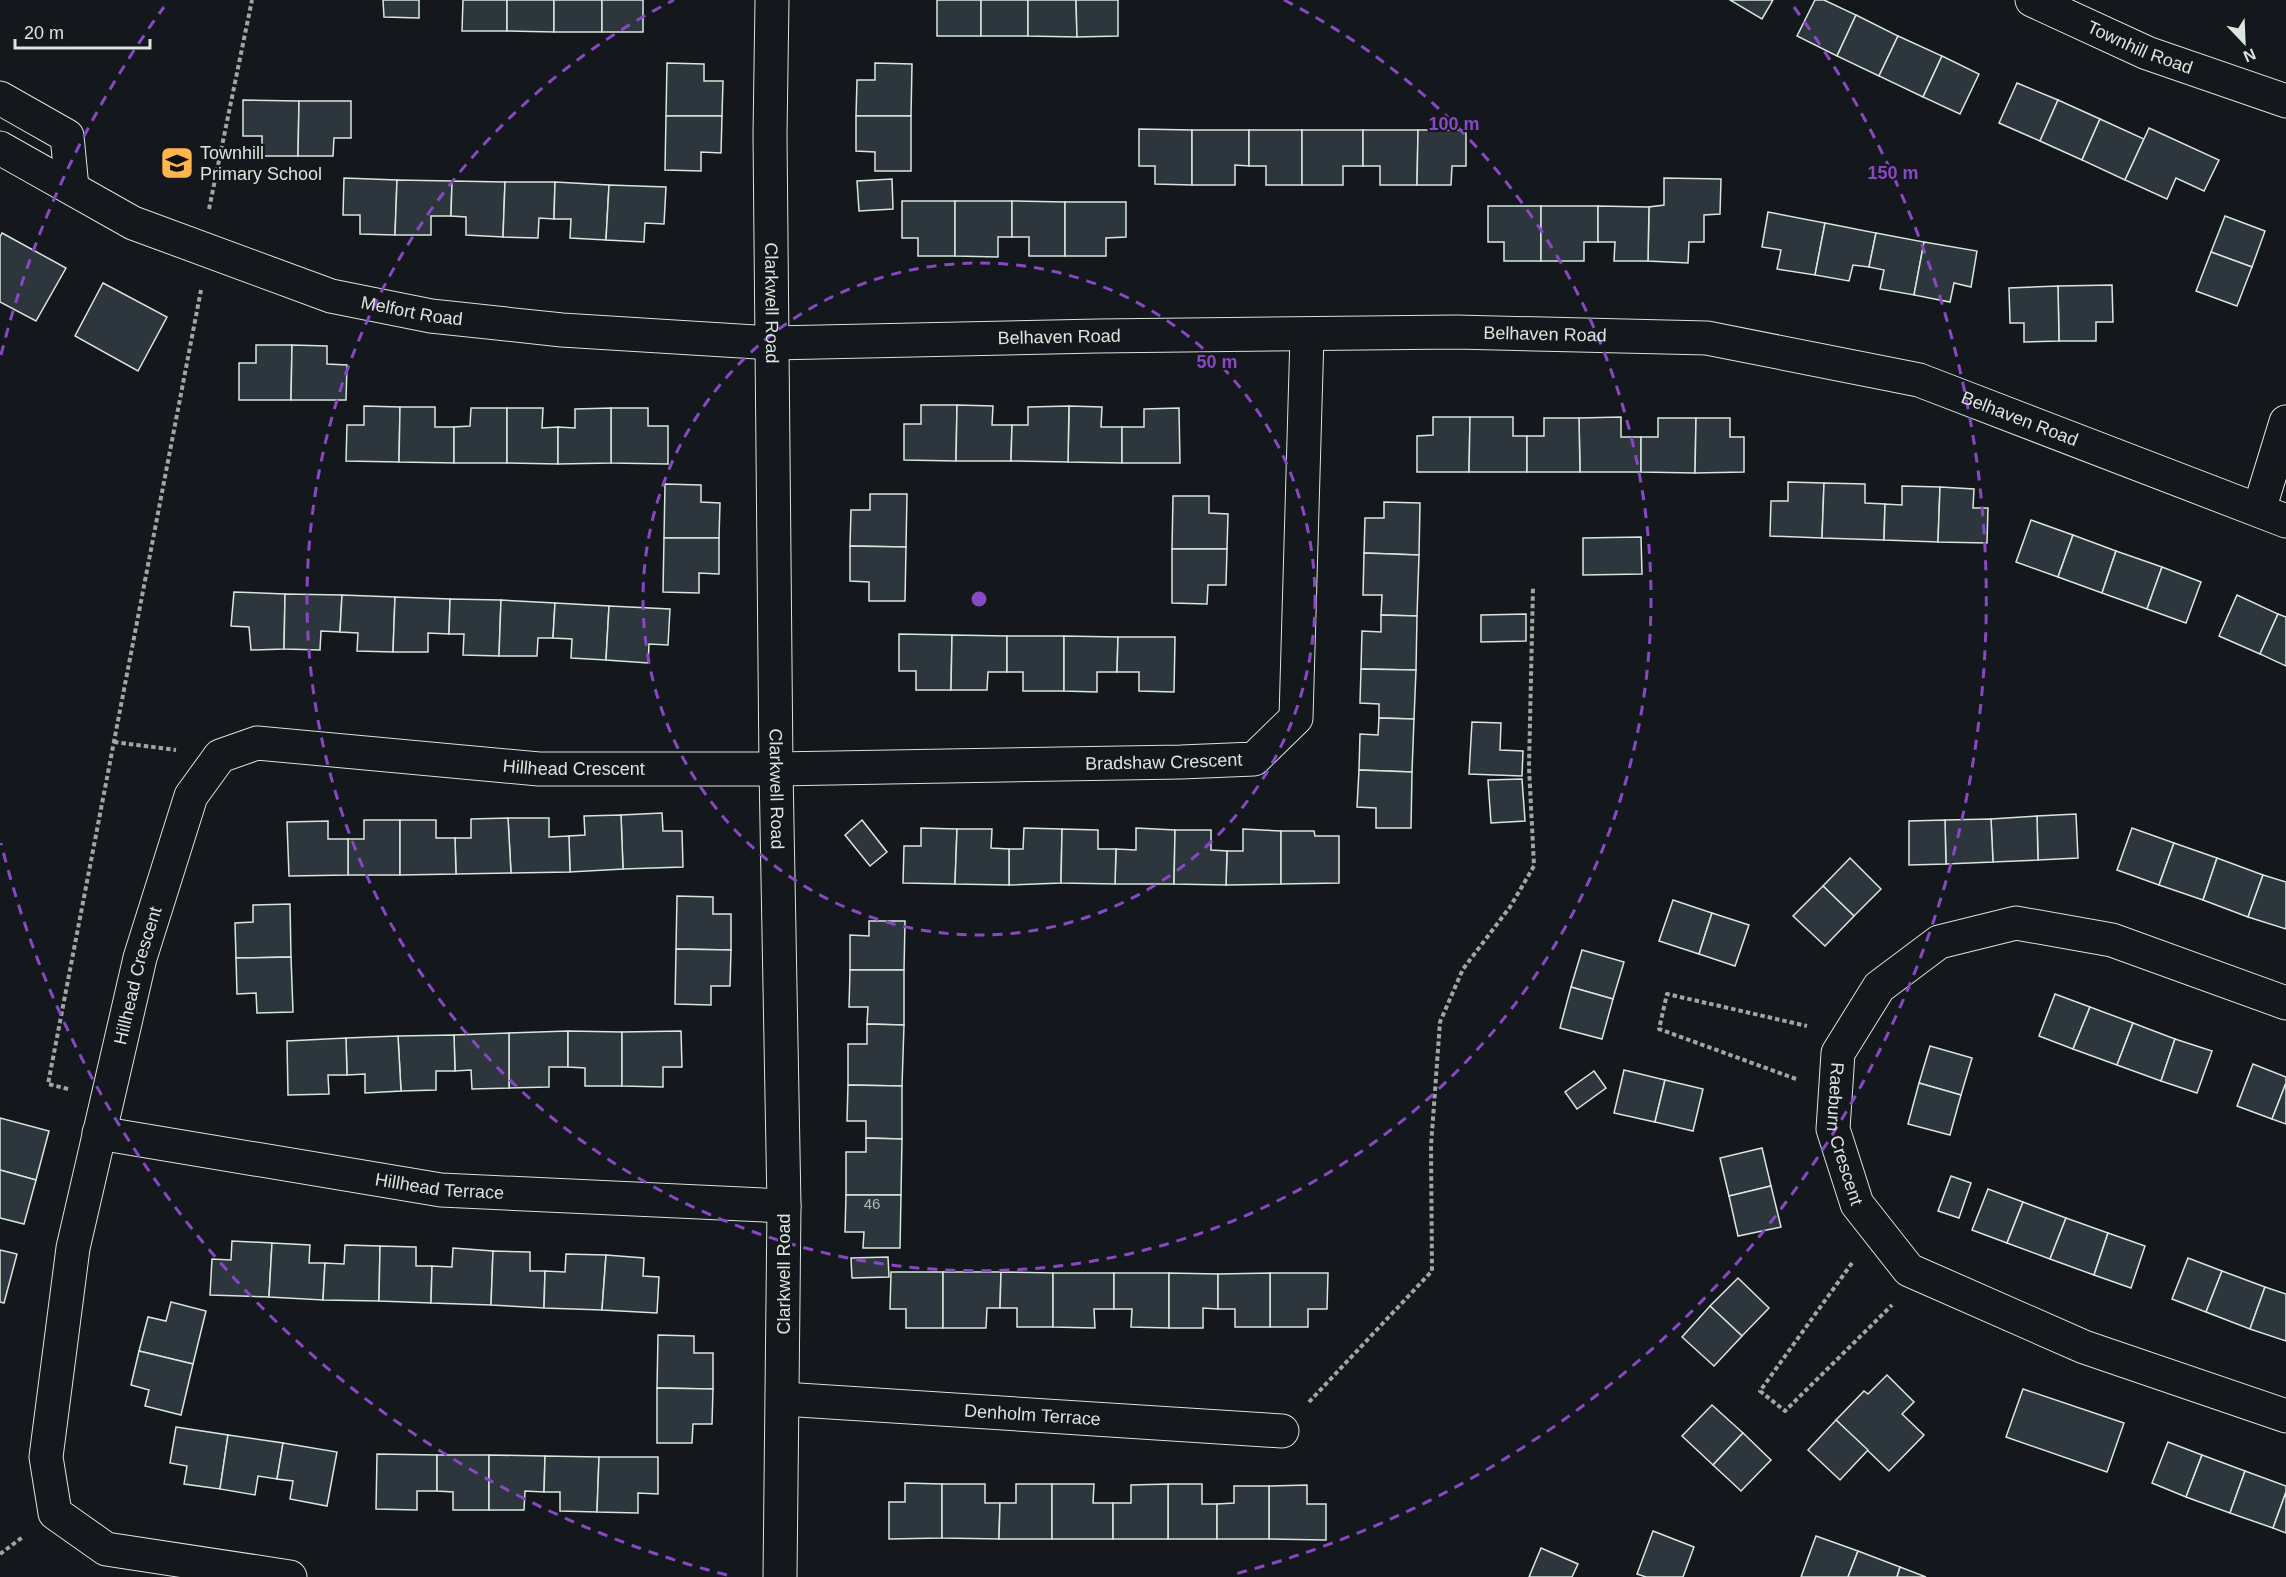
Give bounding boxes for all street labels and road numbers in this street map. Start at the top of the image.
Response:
street label: Townhill Road [2084,17,2195,78]
street label: Clarkwell Road [761,242,782,364]
street label: Melfort Road [359,292,464,329]
street label: Belhaven Road [1483,323,1607,346]
street label: Belhaven Road [997,326,1121,348]
street label: Belhaven Road [1959,387,2081,450]
street label: Clarkwell Road [766,728,787,850]
street label: Bradshaw Crescent [1085,749,1243,774]
street label: Hillhead Crescent [502,756,645,779]
street label: Hillhead Crescent [110,904,166,1047]
street label: Raeburn Crescent [1823,1062,1867,1208]
street label: Hillhead Terrace [374,1169,505,1203]
street label: Clarkwell Road [774,1213,794,1335]
street label: Denholm Terrace [964,1401,1101,1429]

